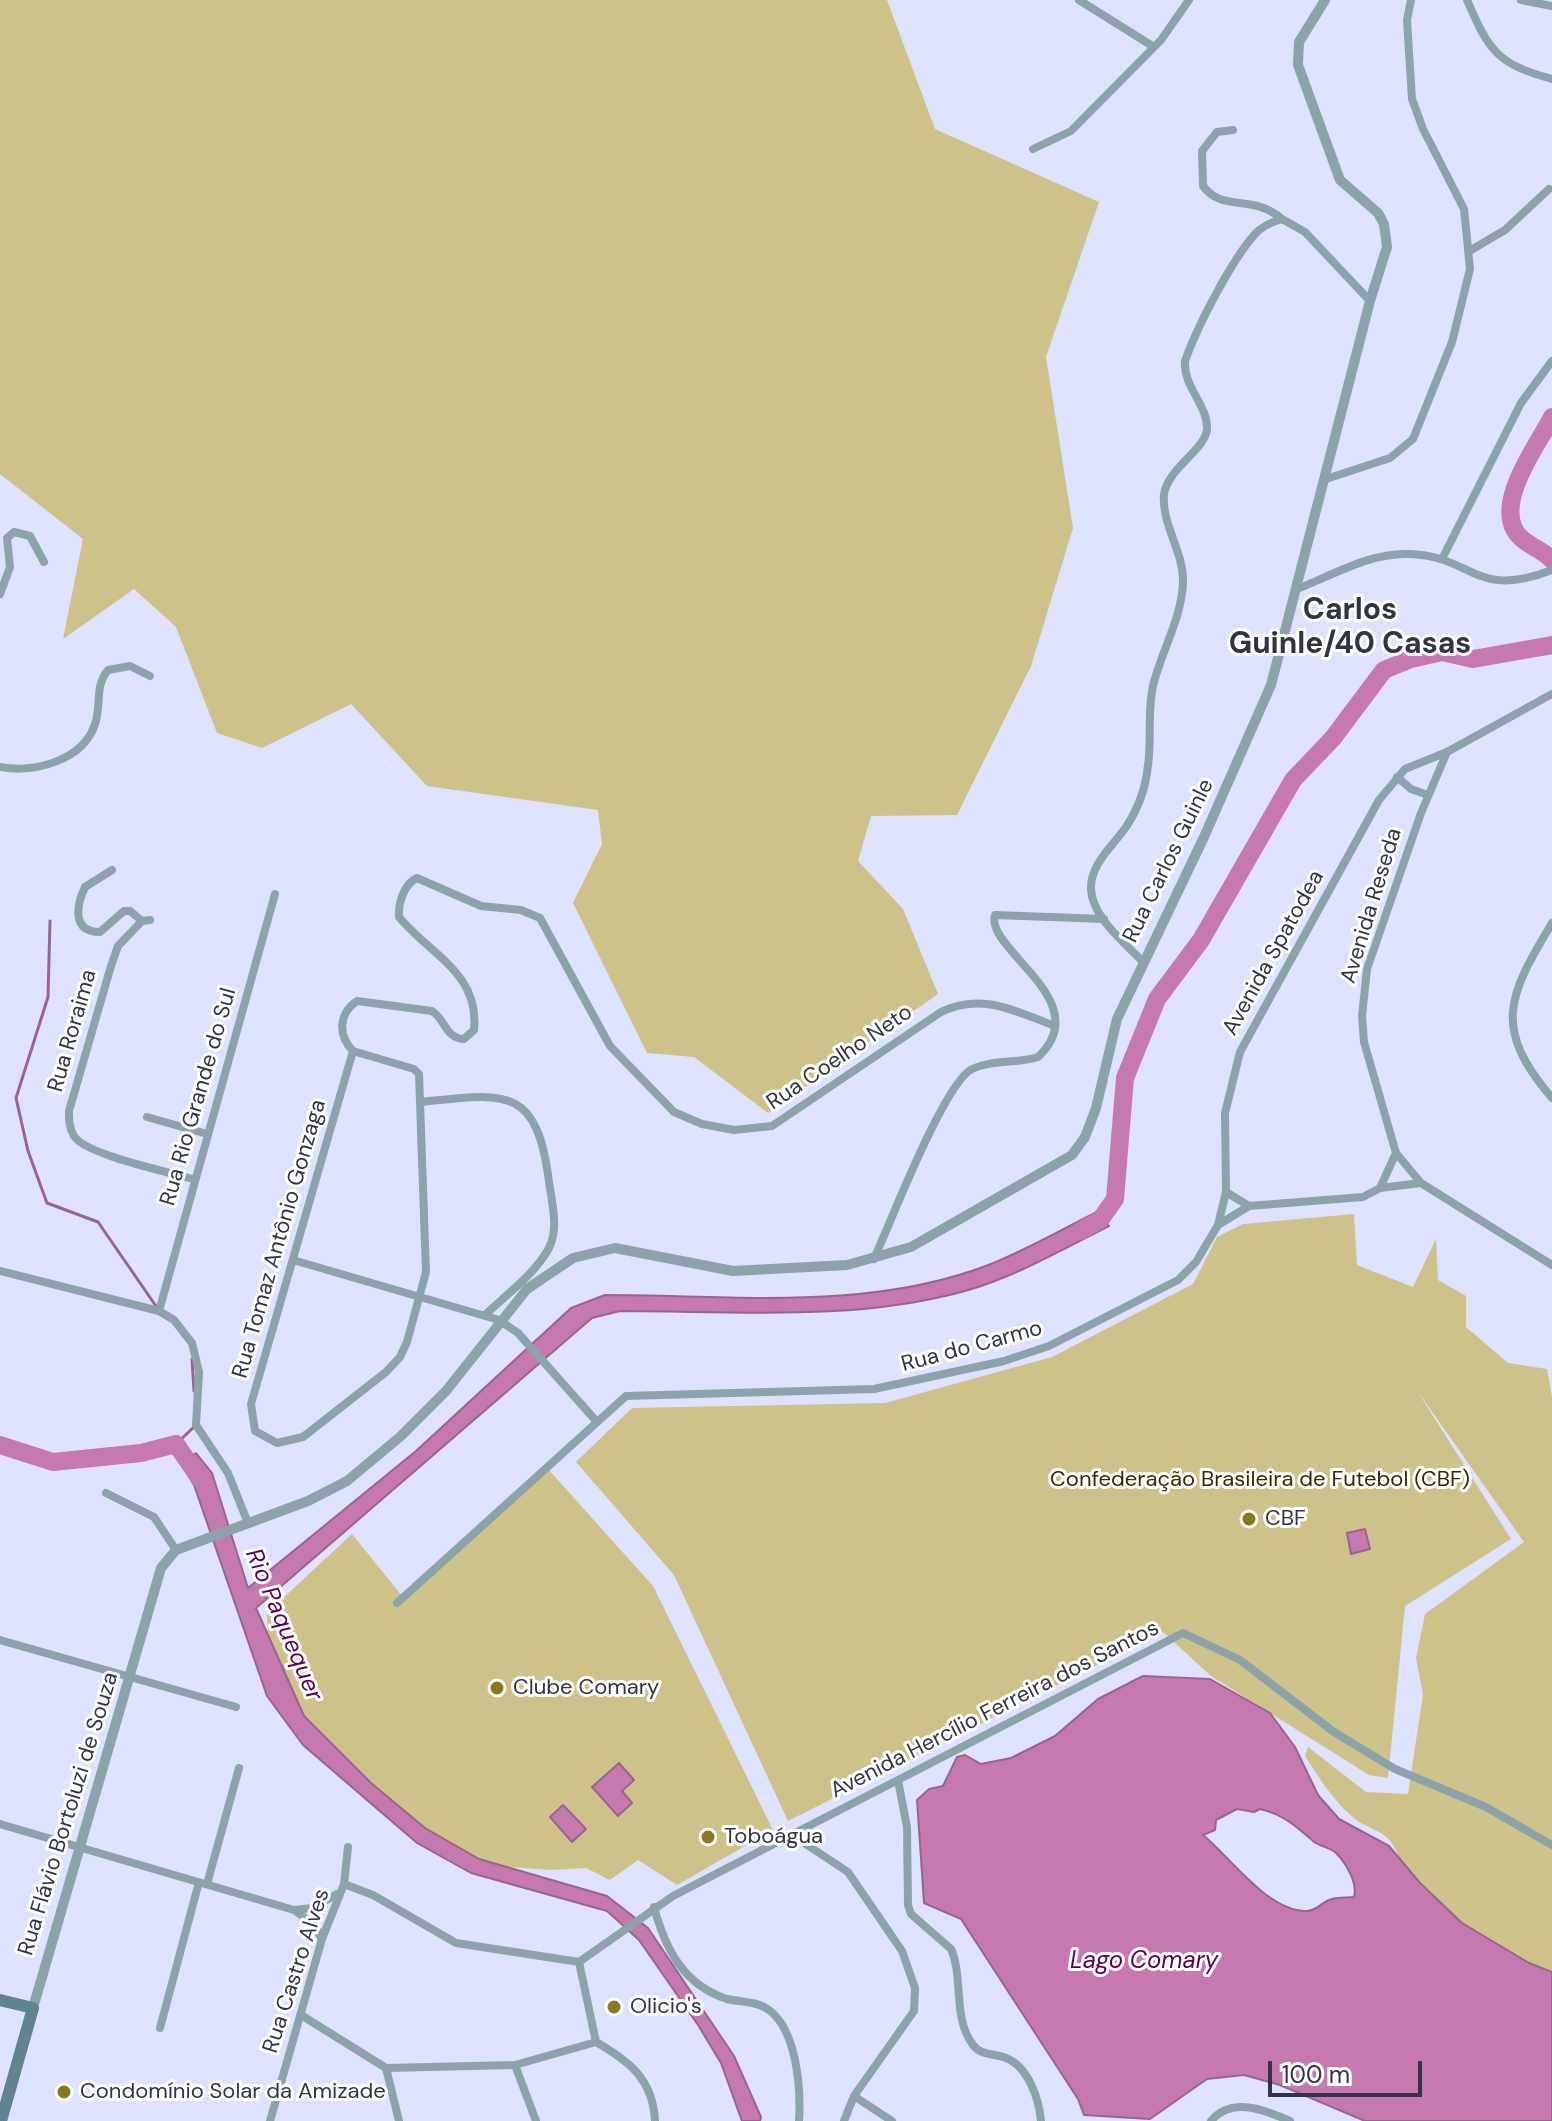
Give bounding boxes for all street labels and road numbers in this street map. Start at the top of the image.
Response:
street label: Rua Carlos Guinle [1118,775,1220,947]
street label: Avenida Reseda [1336,825,1408,987]
street label: Avenida Spatodea [1218,866,1330,1040]
street label: Rua Roraima [43,967,103,1095]
street label: Rua Rio Grande do Sul [155,985,243,1209]
street label: Rua Coelho Neto [762,1000,918,1116]
street label: Rua Tomaz Antônio Gonzaga [228,1097,332,1381]
street label: Rua do Carmo [899,1316,1045,1378]
street label: Avenida Hercílio Ferreira dos Santos [826,1615,1164,1805]
street label: Rua Flávio Bortoluzi de Souza [13,1669,125,1959]
street label: Rua Castro Alves [258,1886,336,2056]

